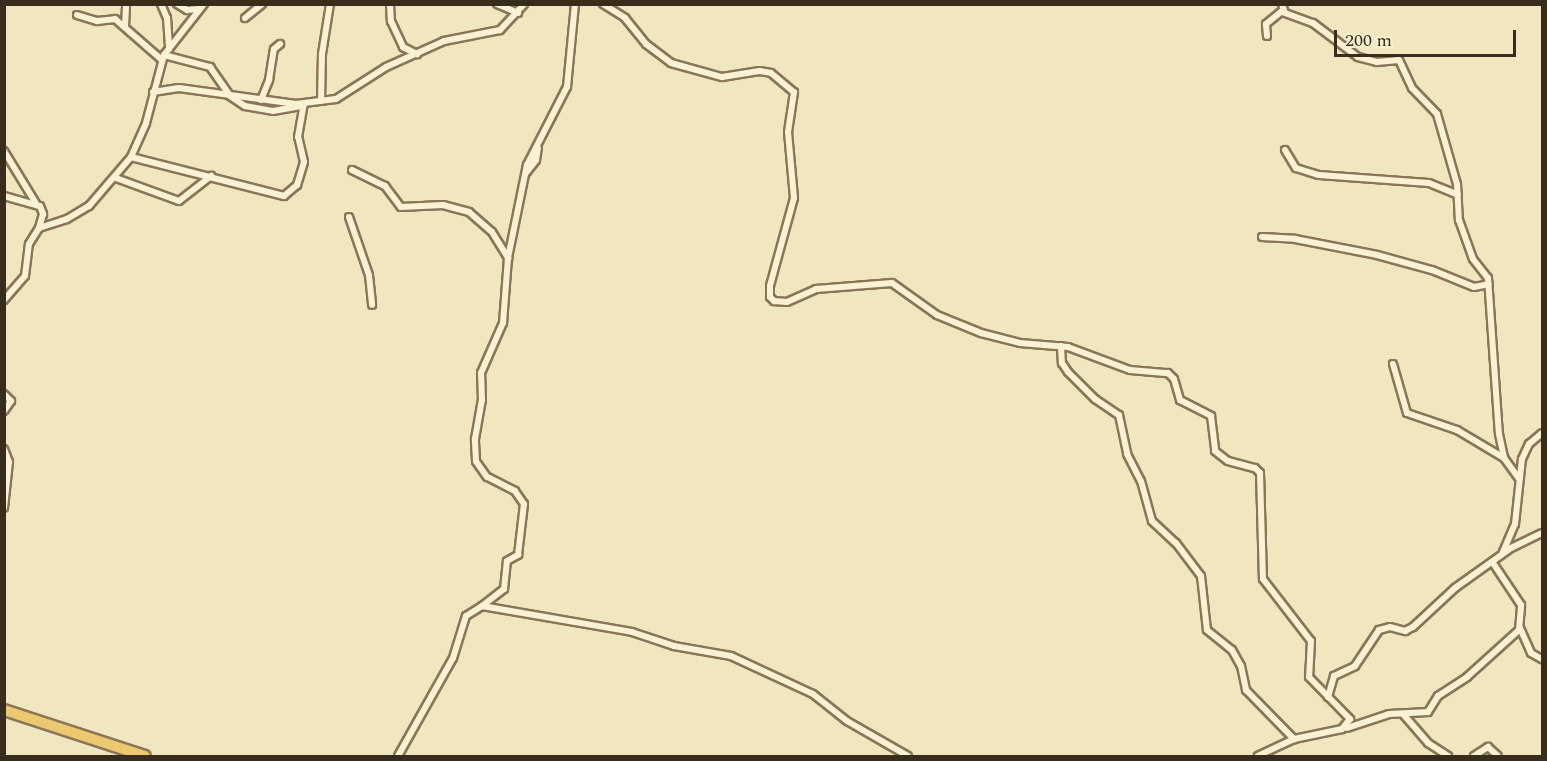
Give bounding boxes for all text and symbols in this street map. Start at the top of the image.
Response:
scale bar [1337,18,1518,56]
text: 200 m [1345,27,1392,54]

